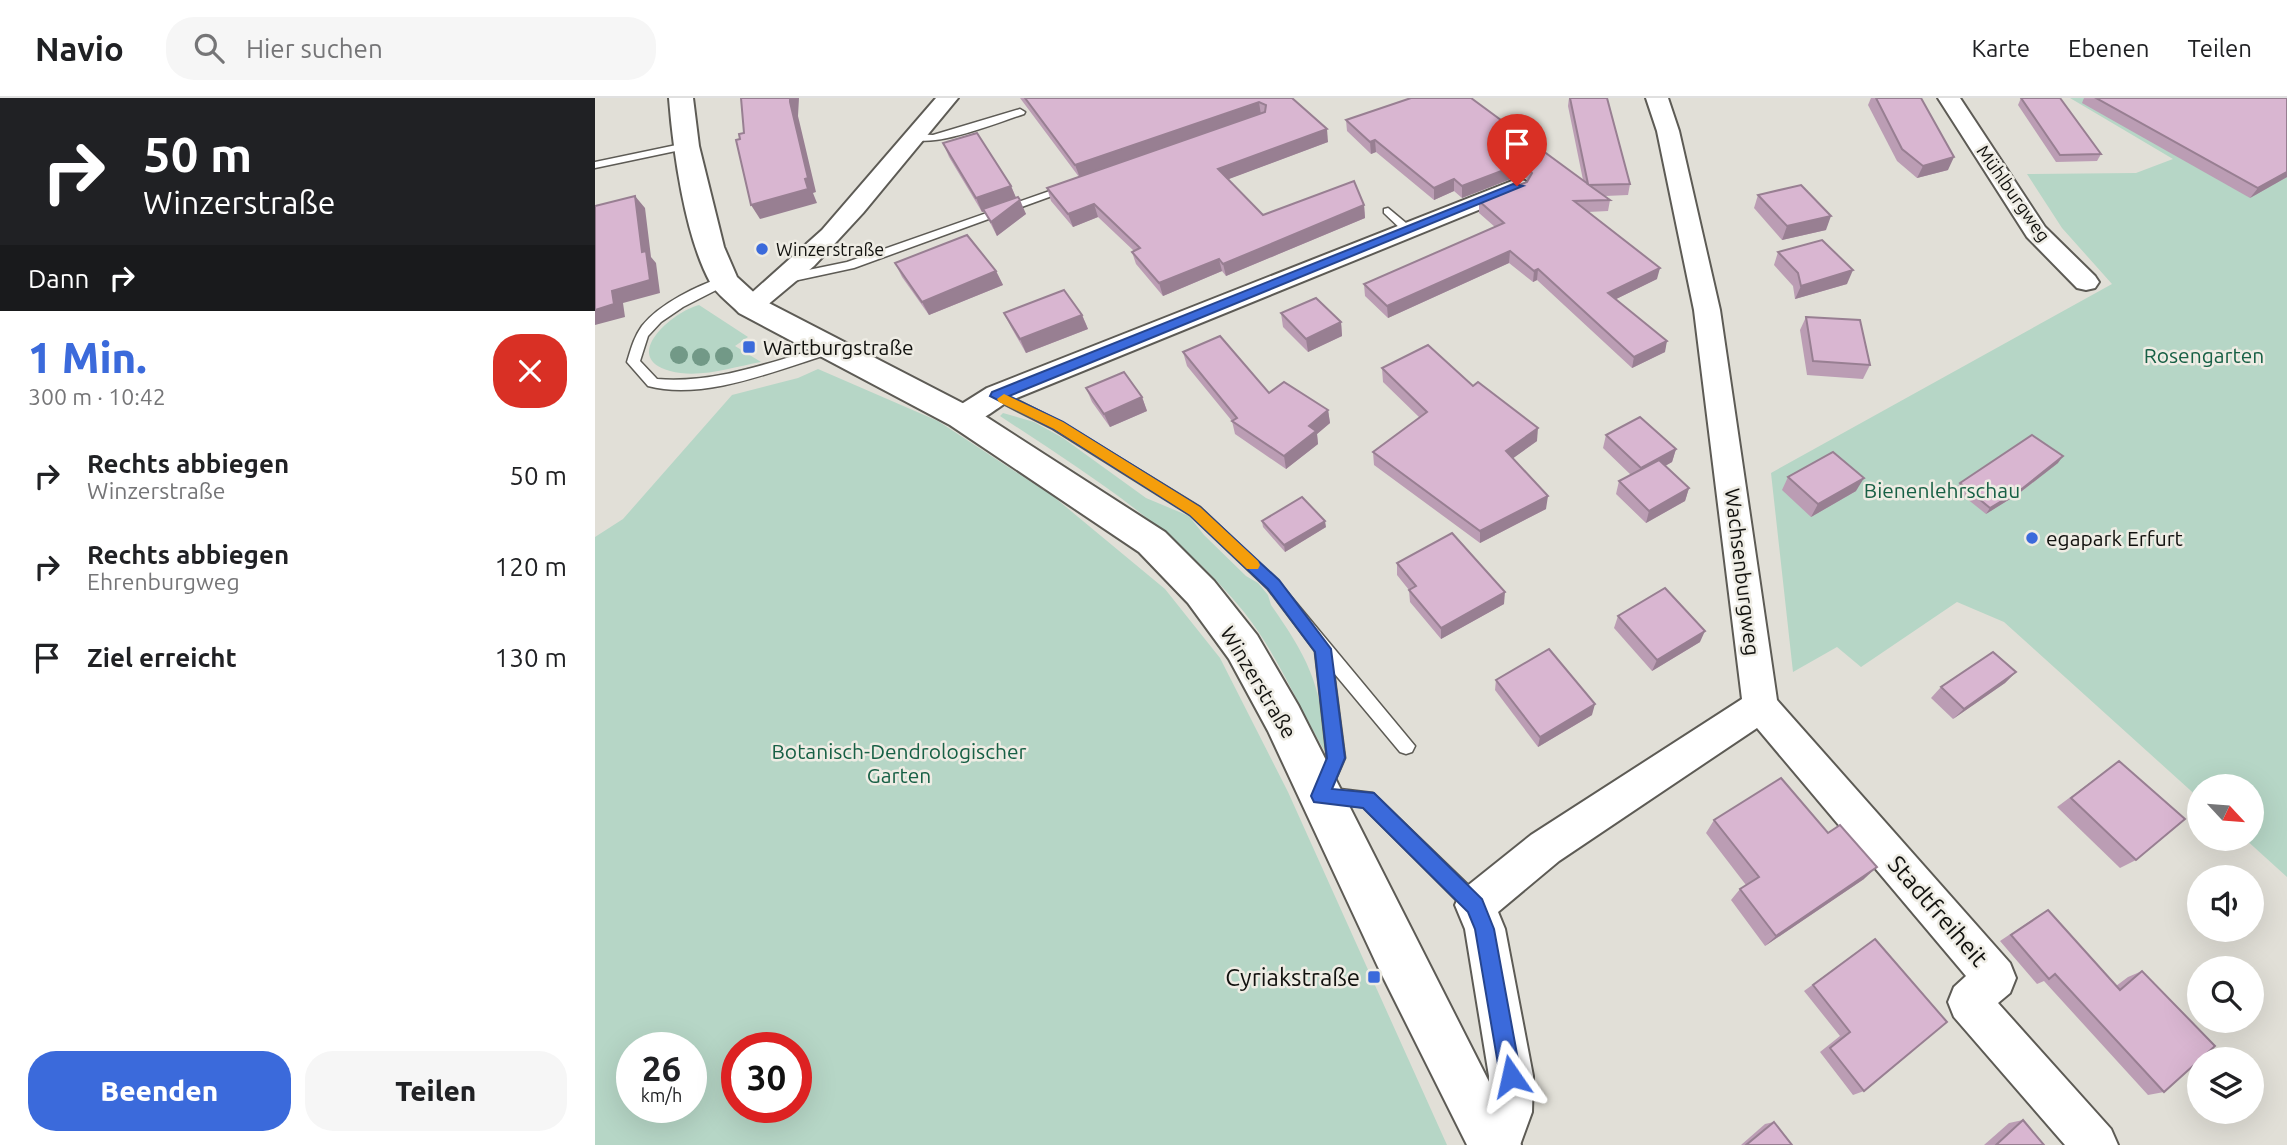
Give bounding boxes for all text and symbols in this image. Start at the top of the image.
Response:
search box [166,17,656,80]
icon: search [190,29,228,67]
text: Navio [35,30,124,67]
text: Hier suchen [246,34,383,63]
text: Karte [1971,35,2030,62]
text: Ebenen [2068,35,2149,62]
text: Teilen [2187,35,2252,62]
pin [1487,114,1547,186]
icon: arrive [1498,125,1536,163]
icon: right [28,126,119,217]
text: 50 m [143,126,252,181]
street label: Mühlburgweg [1973,141,2055,245]
text: Winzerstraße [143,184,335,220]
place label: Winzerstraße [776,239,884,259]
marker: Winzerstraße [754,241,770,257]
icon: right [103,259,141,297]
text: Dann [28,264,89,293]
text: 1 Min. [28,334,147,381]
button: close [493,334,567,408]
place label: Wartburgstraße [763,335,914,359]
marker: Wartburgstraße [741,339,757,355]
park label: Rosengarten [2144,343,2264,367]
text: 300 m · 10:42 [28,384,166,409]
text: Rechts abbiegen [87,449,289,478]
icon: right [28,457,66,495]
text: 50 m [509,461,567,490]
text: Winzerstraße [87,478,225,503]
park label: Bienenlehrschau [1864,478,2020,502]
street label: Wachsenburgweg [1721,487,1765,657]
place label: egapark Erfurt [2046,526,2183,550]
marker: egapark Erfurt [2024,530,2040,546]
text: Rechts abbiegen [87,540,289,569]
icon: right [28,548,66,586]
text: 120 m [495,552,567,581]
text: Ehrenburgweg [87,569,240,594]
street label: Winzerstraße [1216,622,1302,742]
icon: arrive [28,639,66,677]
text: Ziel erreicht [87,643,237,672]
text: 130 m [495,643,567,672]
park label: Botanisch-Dendrologischer Garten [772,739,1027,787]
north arrow [2187,774,2265,850]
map controls [2187,774,2264,1124]
street label: Stadtfreiheit [1883,850,1994,972]
button: sound [2187,865,2264,942]
button: search [2187,956,2264,1033]
place label: Cyriakstraße [1225,964,1360,991]
marker: Cyriakstraße [1366,969,1382,985]
speed limit sign: 30 [721,1032,812,1123]
position arrow [1474,1039,1548,1113]
button: layers [2187,1047,2264,1124]
text: 26 [642,1048,681,1088]
button: Beenden [28,1051,291,1131]
button: Teilen [305,1051,567,1131]
text: km/h [641,1085,682,1105]

